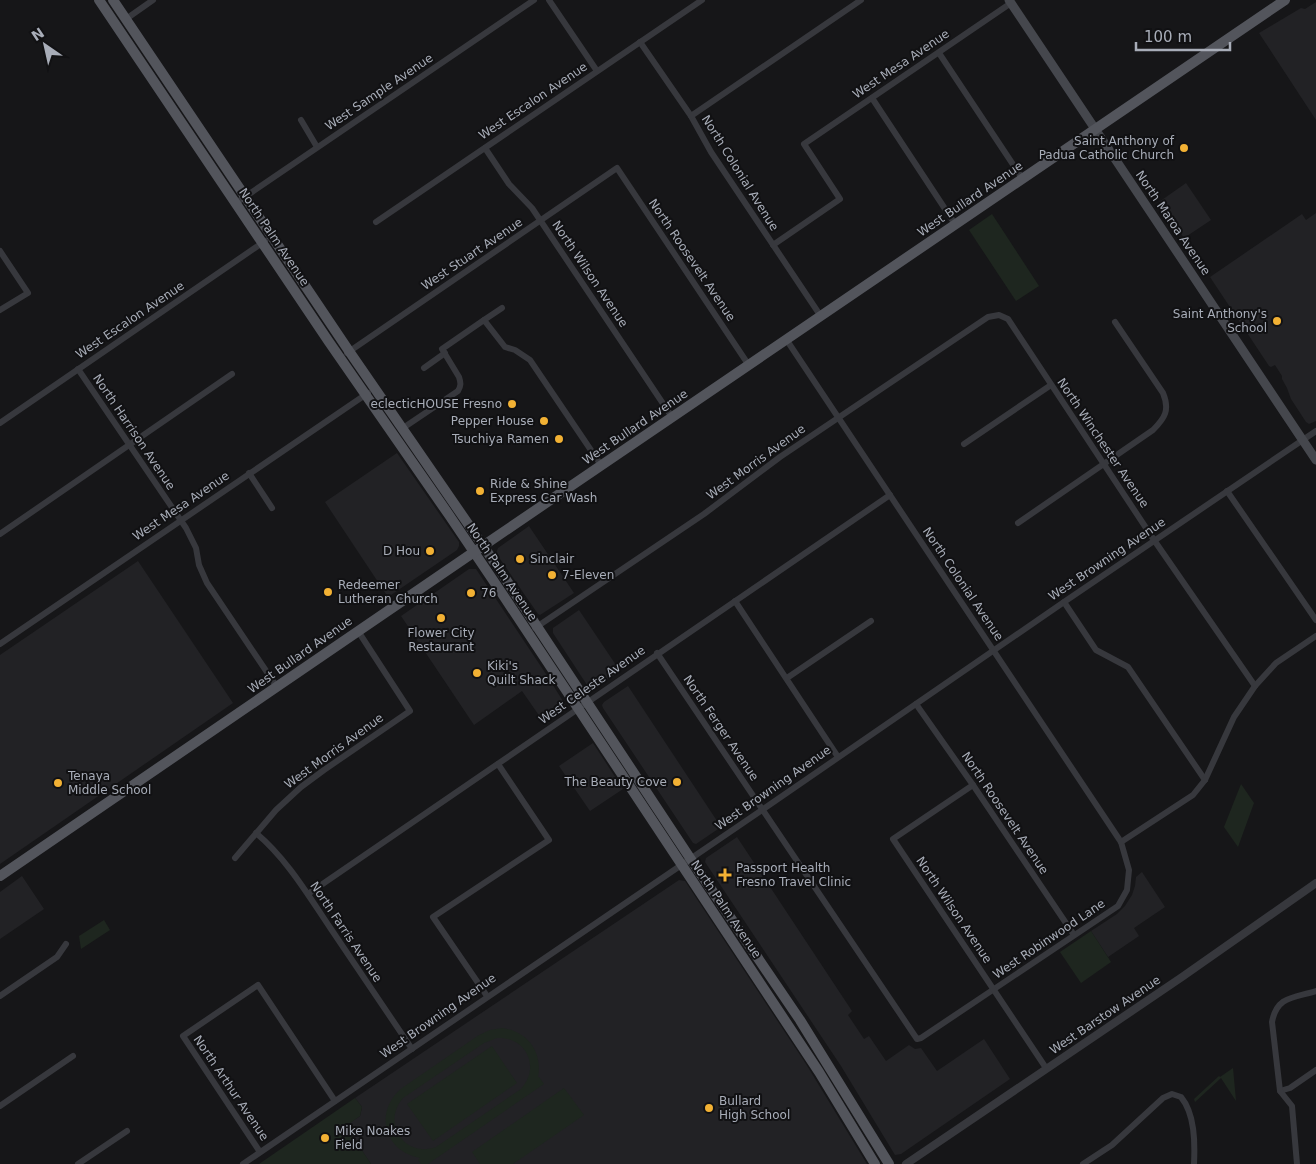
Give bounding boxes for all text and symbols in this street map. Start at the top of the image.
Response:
north arrow [20,20,70,70]
scale bar [1136,20,1230,52]
text: N [28,24,47,44]
street label: West Mesa Avenue [850,27,952,101]
text: 100 m [1144,28,1192,46]
street label: West Sample Avenue [323,51,435,133]
street label: West Escalon Avenue [476,59,590,143]
street label: North Colonial Avenue [699,113,781,233]
place label: Saint Anthony of Padua Catholic Church [1039,134,1175,162]
marker: Saint Anthony of Padua Catholic Church [1178,142,1190,154]
street label: West Bullard Avenue [915,159,1025,239]
street label: North Maroa Avenue [1133,168,1213,278]
street label: North Palm Avenue [236,185,312,289]
street label: North Roosevelt Avenue [646,196,738,324]
street label: West Stuart Avenue [419,215,525,293]
street label: North Wilson Avenue [549,218,631,330]
street label: West Escalon Avenue [73,278,187,362]
place label: Saint Anthony's School [1173,307,1267,335]
marker: Saint Anthony's School [1271,315,1283,327]
street label: North Harrison Avenue [90,372,178,492]
street label: North Winchester Avenue [1054,376,1152,510]
street label: West Bullard Avenue [580,387,690,467]
place label: eclecticHOUSE Fresno [371,397,502,411]
marker: eclecticHOUSE Fresno [506,398,518,410]
place label: Pepper House [451,414,534,428]
marker: Pepper House [538,415,550,427]
street label: West Morris Avenue [704,421,808,503]
place label: Tsuchiya Ramen [451,432,549,446]
marker: Tsuchiya Ramen [553,433,565,445]
street label: West Mesa Avenue [130,469,232,543]
place label: Ride & Shine Express Car Wash [490,477,597,505]
marker: Ride & Shine Express Car Wash [474,485,486,497]
street label: West Browning Avenue [1046,515,1168,603]
street label: North Palm Avenue [464,520,540,624]
street label: North Colonial Avenue [920,525,1006,643]
place label: D Hou [383,544,420,558]
marker: D Hou [424,545,436,557]
place label: Sinclair [530,552,574,566]
marker: Sinclair [514,553,526,565]
place label: 7-Eleven [562,568,614,582]
marker: 7-Eleven [546,569,558,581]
place label: Redeemer Lutheran Church [338,578,438,606]
marker: Redeemer Lutheran Church [322,586,334,598]
place label: 76 [481,586,496,600]
marker: 76 [465,587,477,599]
marker: Flower City Restaurant [435,612,447,624]
street label: West Bullard Avenue [245,614,355,696]
place label: Flower City Restaurant [407,626,475,654]
street label: West Celeste Avenue [536,643,648,727]
place label: Kiki's Quilt Shack [487,659,555,687]
marker: Kiki's Quilt Shack [471,667,483,679]
street label: North Ferger Avenue [681,673,761,783]
street label: West Morris Avenue [282,710,386,792]
street label: West Browning Avenue [712,743,834,833]
street label: North Roosevelt Avenue [959,749,1051,877]
place label: Tenaya Middle School [67,769,151,797]
place label: The Beauty Cove [563,775,667,789]
marker: The Beauty Cove [671,776,683,788]
marker: Tenaya Middle School [52,777,64,789]
street label: North Wilson Avenue [913,854,995,966]
street label: North Palm Avenue [688,857,764,961]
place label: Passport Health Fresno Travel Clinic [736,861,851,889]
marker: Passport Health Fresno Travel Clinic [718,868,732,882]
street label: North Farris Avenue [307,879,385,985]
street label: West Robinwood Lane [990,896,1108,982]
street label: West Browning Avenue [377,971,499,1061]
street label: West Barstow Avenue [1047,973,1163,1057]
street label: North Arthur Avenue [191,1033,271,1143]
place label: Bullard High School [719,1094,790,1122]
marker: Bullard High School [703,1102,715,1114]
place label: Mike Noakes Field [335,1124,410,1152]
marker: Mike Noakes Field [319,1132,331,1144]

